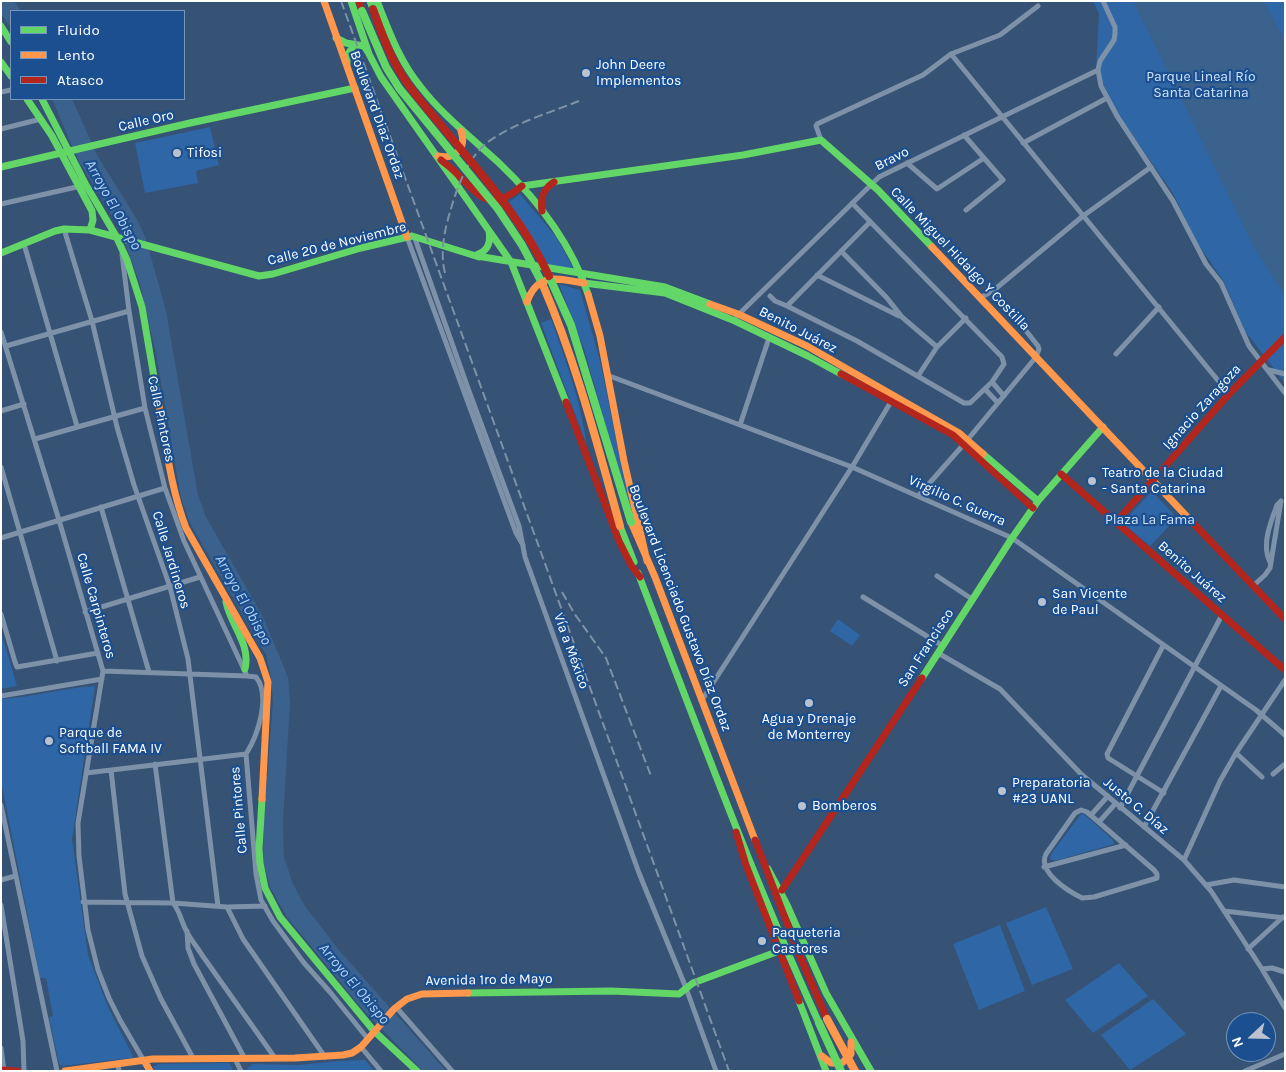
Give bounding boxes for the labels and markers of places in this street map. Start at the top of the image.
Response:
place label: John Deere Implementos [596,57,681,90]
marker: John Deere Implementos [580,67,592,79]
place label: Tifosi [187,145,222,161]
marker: Tifosi [171,147,183,159]
place label: Teatro de la Ciudad - Santa Catarina [1102,465,1223,498]
marker: Teatro de la Ciudad - Santa Catarina [1086,475,1098,487]
place label: San Vicente de Paul [1052,586,1127,618]
marker: San Vicente de Paul [1036,596,1048,608]
marker: Agua y Drenaje de Monterrey [803,697,815,709]
place label: Agua y Drenaje de Monterrey [762,711,856,744]
place label: Parque de Softball FAMA IV [59,725,162,758]
marker: Parque de Softball FAMA IV [43,735,55,747]
place label: Preparatoria #23 UANL [1012,775,1091,808]
marker: Preparatoria #23 UANL [996,785,1008,797]
place label: Bomberos [812,798,877,814]
marker: Bomberos [796,800,808,812]
place label: Paqueteria Castores [772,925,841,958]
marker: Paqueteria Castores [756,935,768,947]

